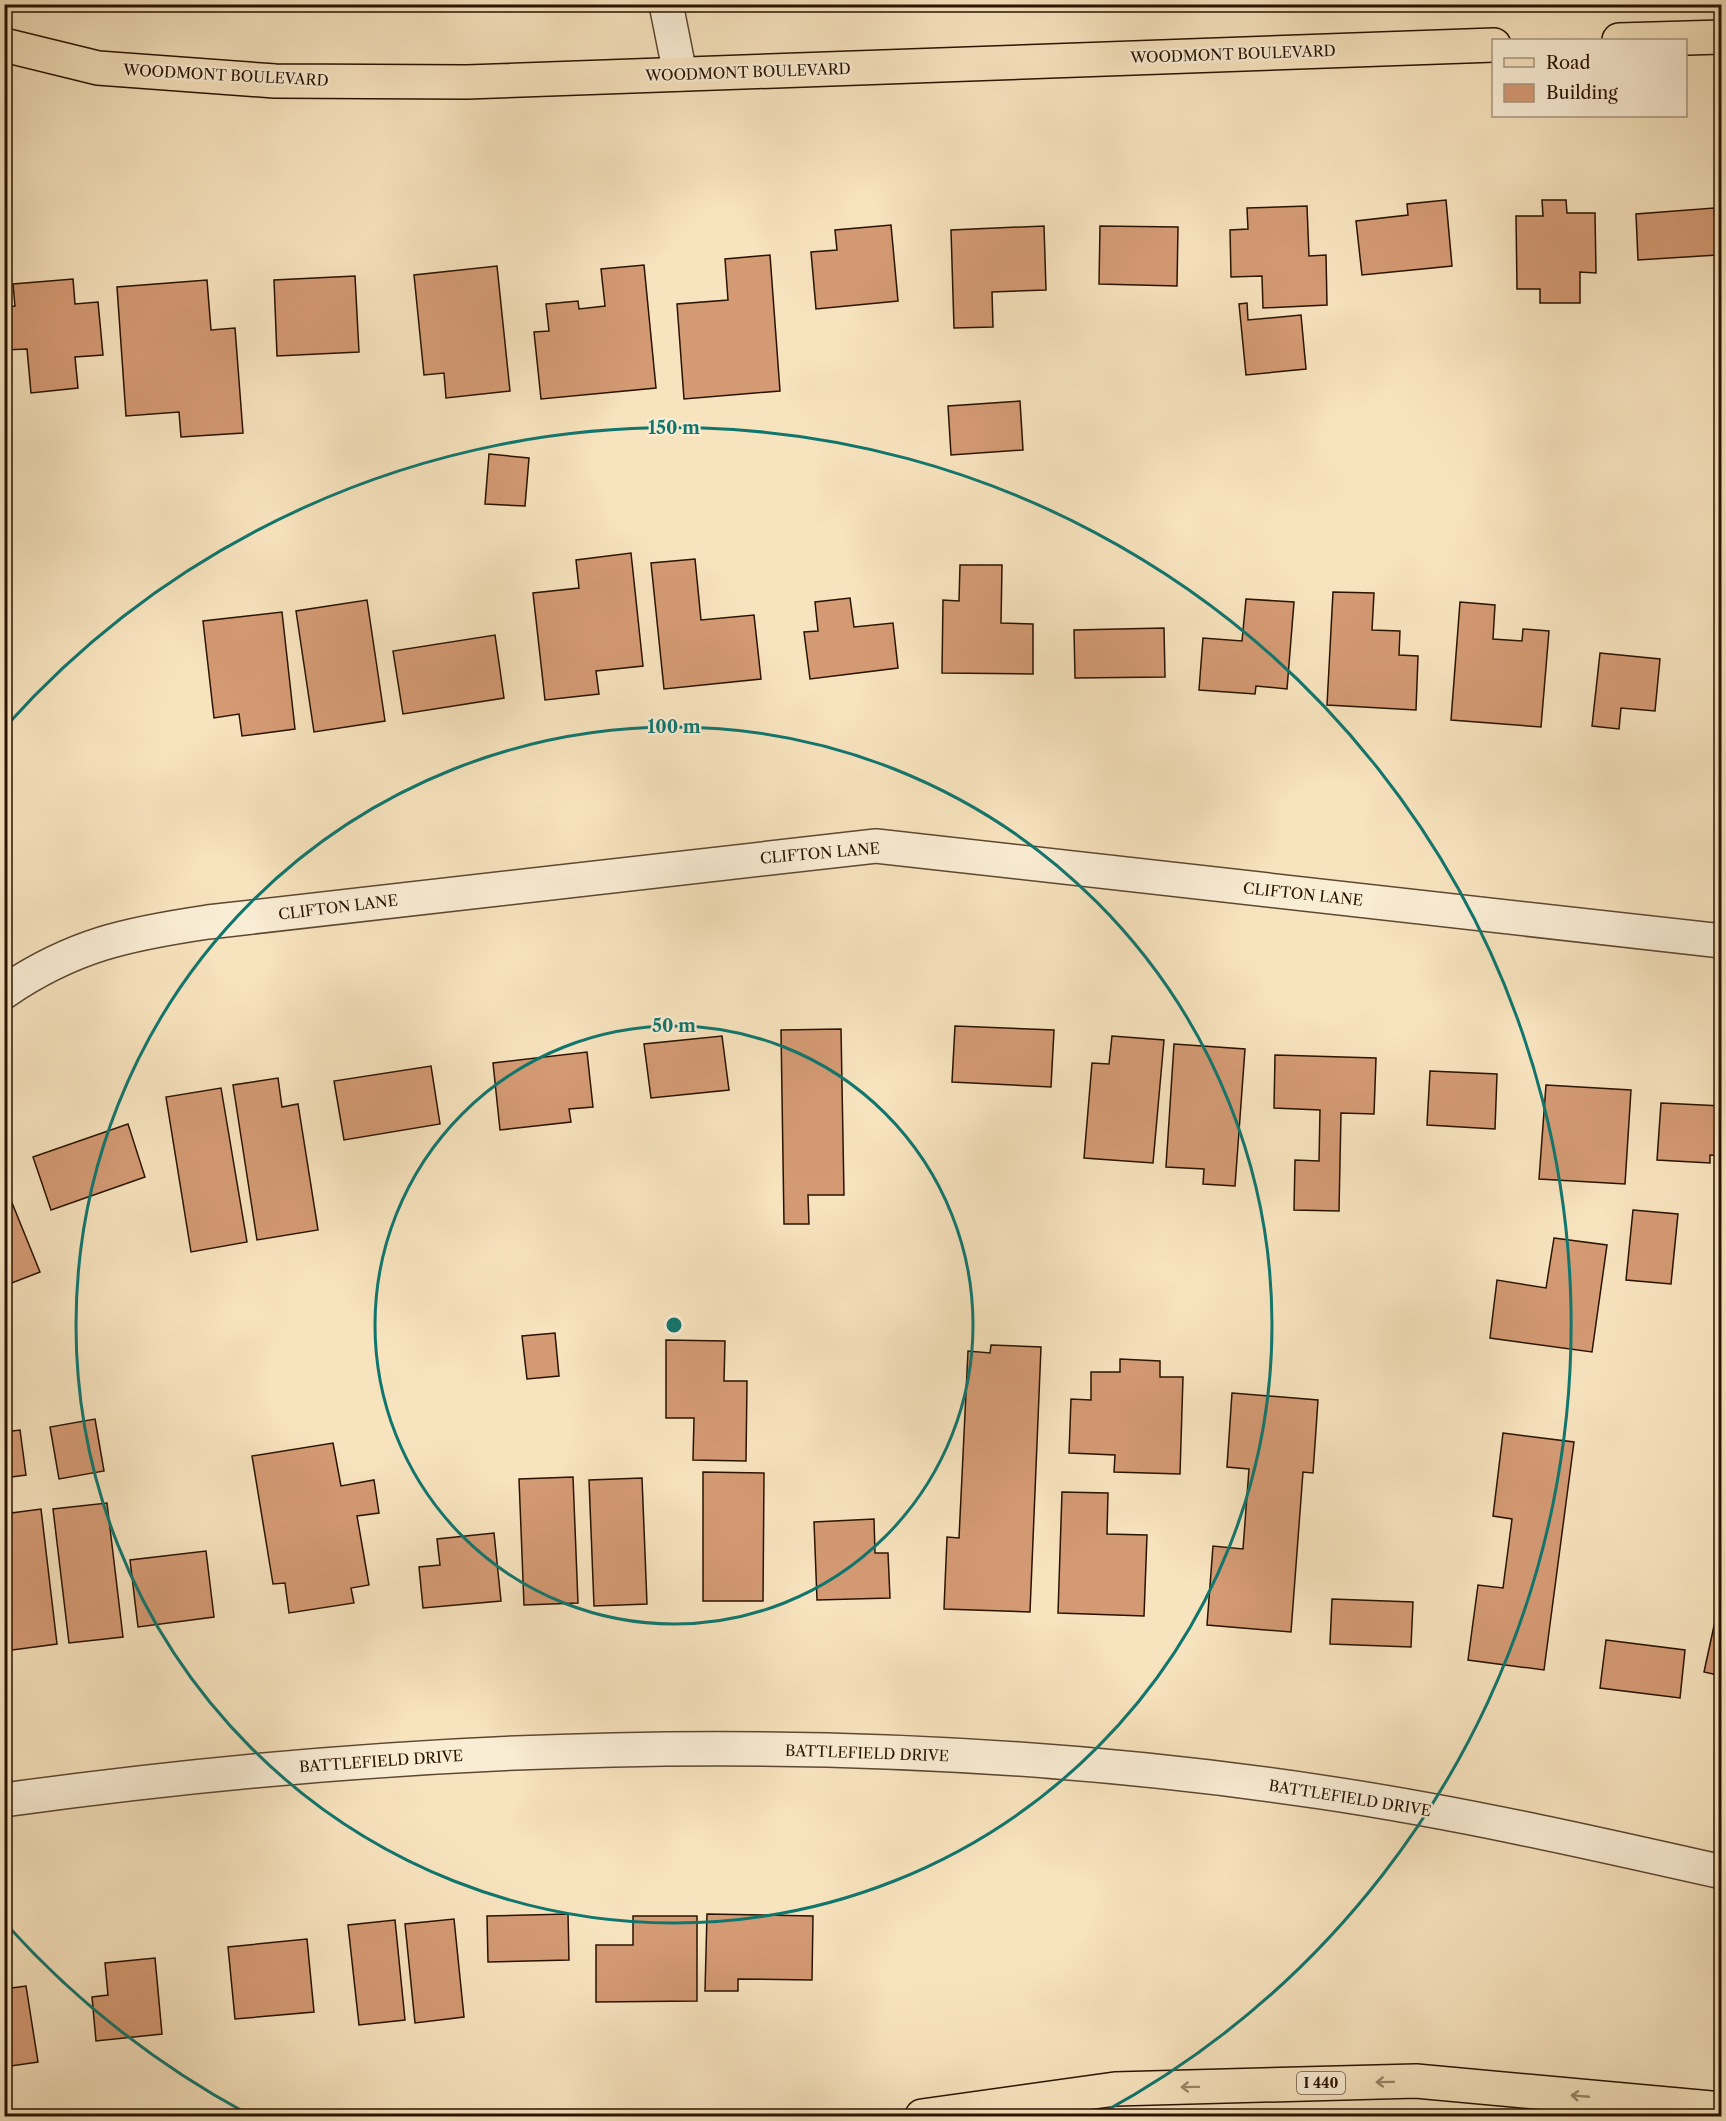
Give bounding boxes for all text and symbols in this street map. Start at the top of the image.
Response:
legend [1492,39,1687,117]
street label: WOODMONT BOULEVARD [1129,41,1336,67]
text: Road [1546,52,1591,74]
street label: WOODMONT BOULEVARD [644,59,851,85]
street label: WOODMONT BOULEVARD [122,60,329,90]
text: Building [1546,82,1618,104]
text: 150 m [648,417,700,439]
text: 100 m [647,716,701,738]
street label: CLIFTON LANE [759,838,881,868]
street label: CLIFTON LANE [1242,878,1364,910]
street label: CLIFTON LANE [277,890,399,924]
text: 50 m [652,1015,696,1037]
centre of rings [664,1315,684,1335]
street label: BATTLEFIELD DRIVE [785,1741,949,1765]
street label: BATTLEFIELD DRIVE [298,1746,464,1776]
street label: BATTLEFIELD DRIVE [1267,1776,1433,1820]
road number: I 440 [1297,2072,1345,2094]
one-way arrow [1376,2076,1396,2088]
one-way arrow [1181,2081,1201,2092]
one-way arrow [1570,2090,1590,2101]

